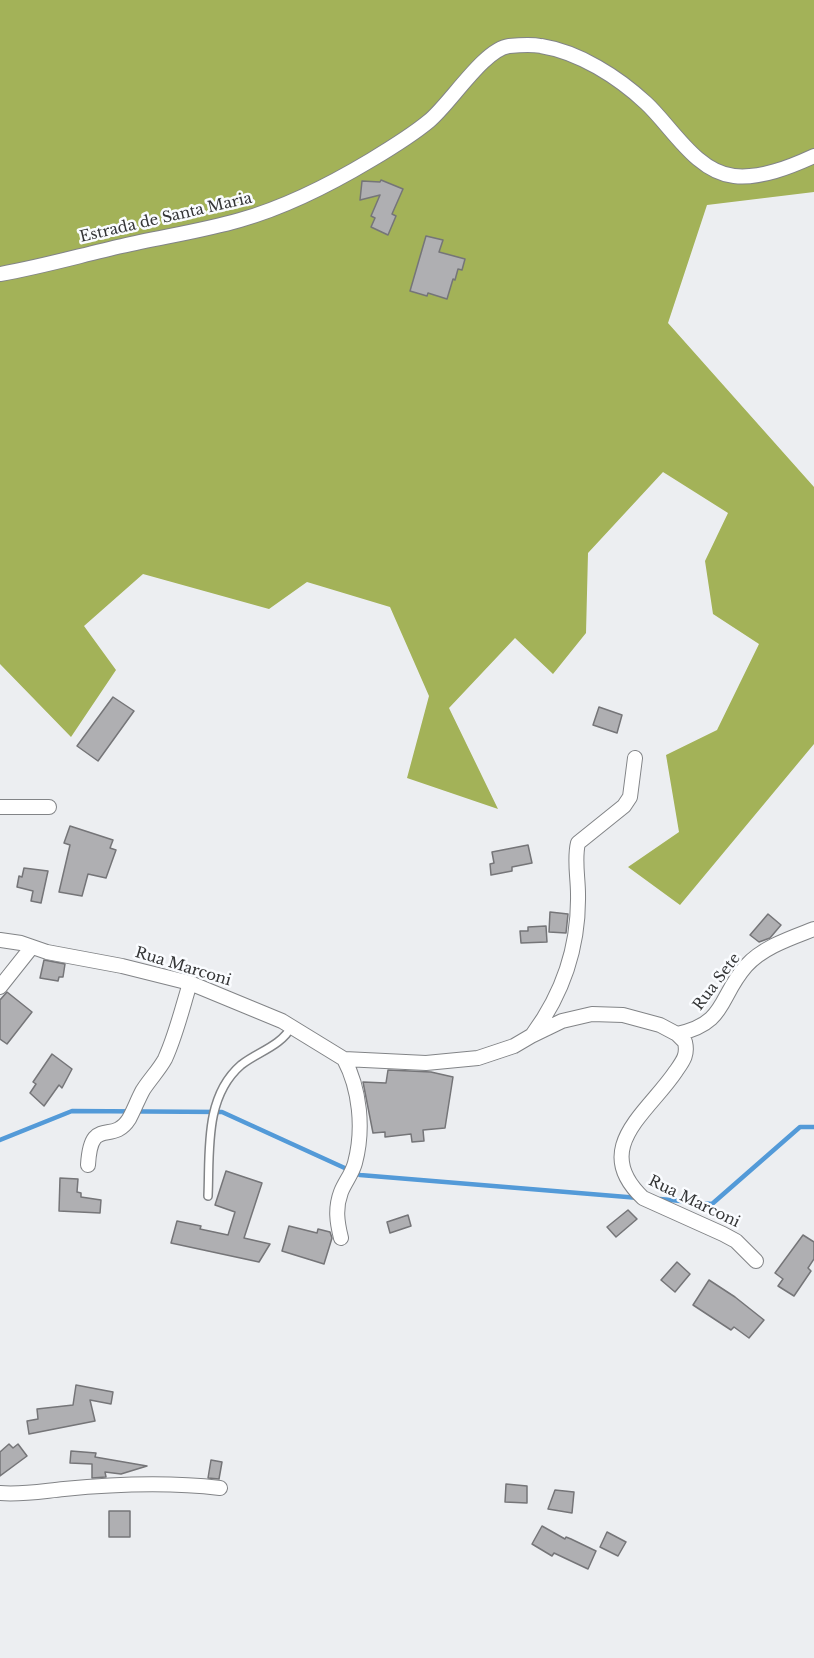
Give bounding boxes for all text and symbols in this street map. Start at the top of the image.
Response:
street label: Estrada de Santa Maria [78,189,254,247]
street label: Rua Marconi [133,944,233,990]
street label: Rua Sete [690,950,744,1014]
street label: Rua Marconi [645,1172,743,1232]

